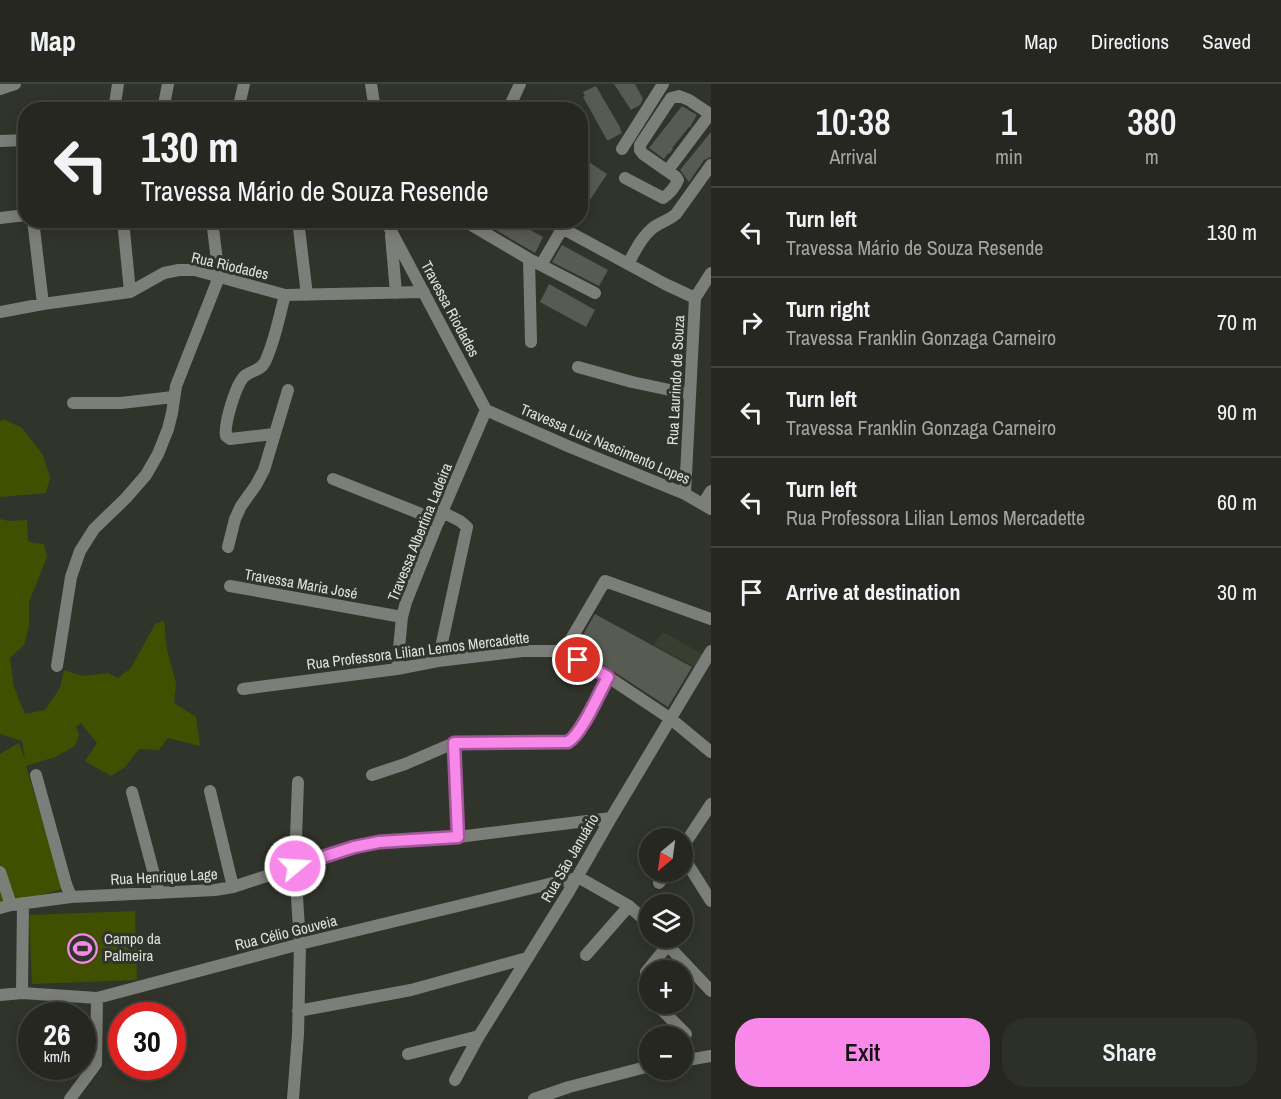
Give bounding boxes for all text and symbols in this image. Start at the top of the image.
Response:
text: Map [30,22,76,60]
text: Map [1024,27,1058,56]
text: Directions [1091,27,1169,56]
text: Saved [1202,27,1251,56]
text: 10:38 [816,98,891,146]
text: 1 [1001,98,1017,146]
text: 380 [1127,98,1176,146]
text: 130 m [141,119,239,175]
icon: left [42,126,120,204]
text: Arrival [829,143,877,170]
text: min [995,143,1023,170]
text: m [1145,143,1159,170]
text: Travessa Mário de Souza Resende [141,173,488,209]
text: Turn left [786,204,857,234]
icon: left [735,216,768,249]
text: 130 m [1207,217,1257,247]
text: Travessa Mário de Souza Resende [786,234,1043,261]
street label: Rua Riodades [189,246,271,285]
street label: Travessa Riodades [416,257,485,361]
text: Turn right [786,294,870,324]
icon: right [735,306,768,339]
text: 70 m [1217,307,1257,337]
street label: Rua Laurindo de Souza [662,314,689,445]
text: Travessa Franklin Gonzaga Carneiro [786,324,1056,351]
text: Turn left [786,384,857,414]
icon: left [735,396,768,429]
text: 90 m [1217,397,1257,427]
street label: Travessa Luiz Nascimento Lopes [517,398,693,489]
text: Travessa Franklin Gonzaga Carneiro [786,414,1056,441]
street label: Travessa Albertina Ladeira [382,459,457,604]
text: Turn left [786,474,857,504]
icon: left [735,486,768,519]
text: 60 m [1217,487,1257,517]
text: Rua Professora Lilian Lemos Mercadette [786,504,1085,531]
street label: Travessa Maria José [243,563,359,604]
icon: arrive [735,576,768,609]
text: Arrive at destination [786,577,960,607]
text: 30 m [1217,577,1257,607]
street label: Rua Professora Lilian Lemos Mercadette [305,626,531,675]
pin [552,634,603,685]
icon: arrive [561,643,594,676]
street label: Rua São Januário [536,809,604,906]
north arrow [639,828,693,882]
map controls [639,828,693,1080]
position arrow [263,834,327,898]
street label: Rua Henrique Lage [110,863,218,890]
button: layers [639,894,693,948]
street label: Rua Célio Gouveia [233,910,339,955]
place label: Campo da Palmeira [104,928,161,966]
sports icon: Campo da Palmeira [67,932,99,964]
button: + [639,960,693,1014]
speed limit sign: 30 [108,1002,186,1080]
text: 26 [43,1014,71,1054]
button: Exit [735,1018,990,1087]
button: Share [1002,1018,1257,1087]
button: − [639,1026,693,1080]
text: km/h [44,1046,70,1067]

